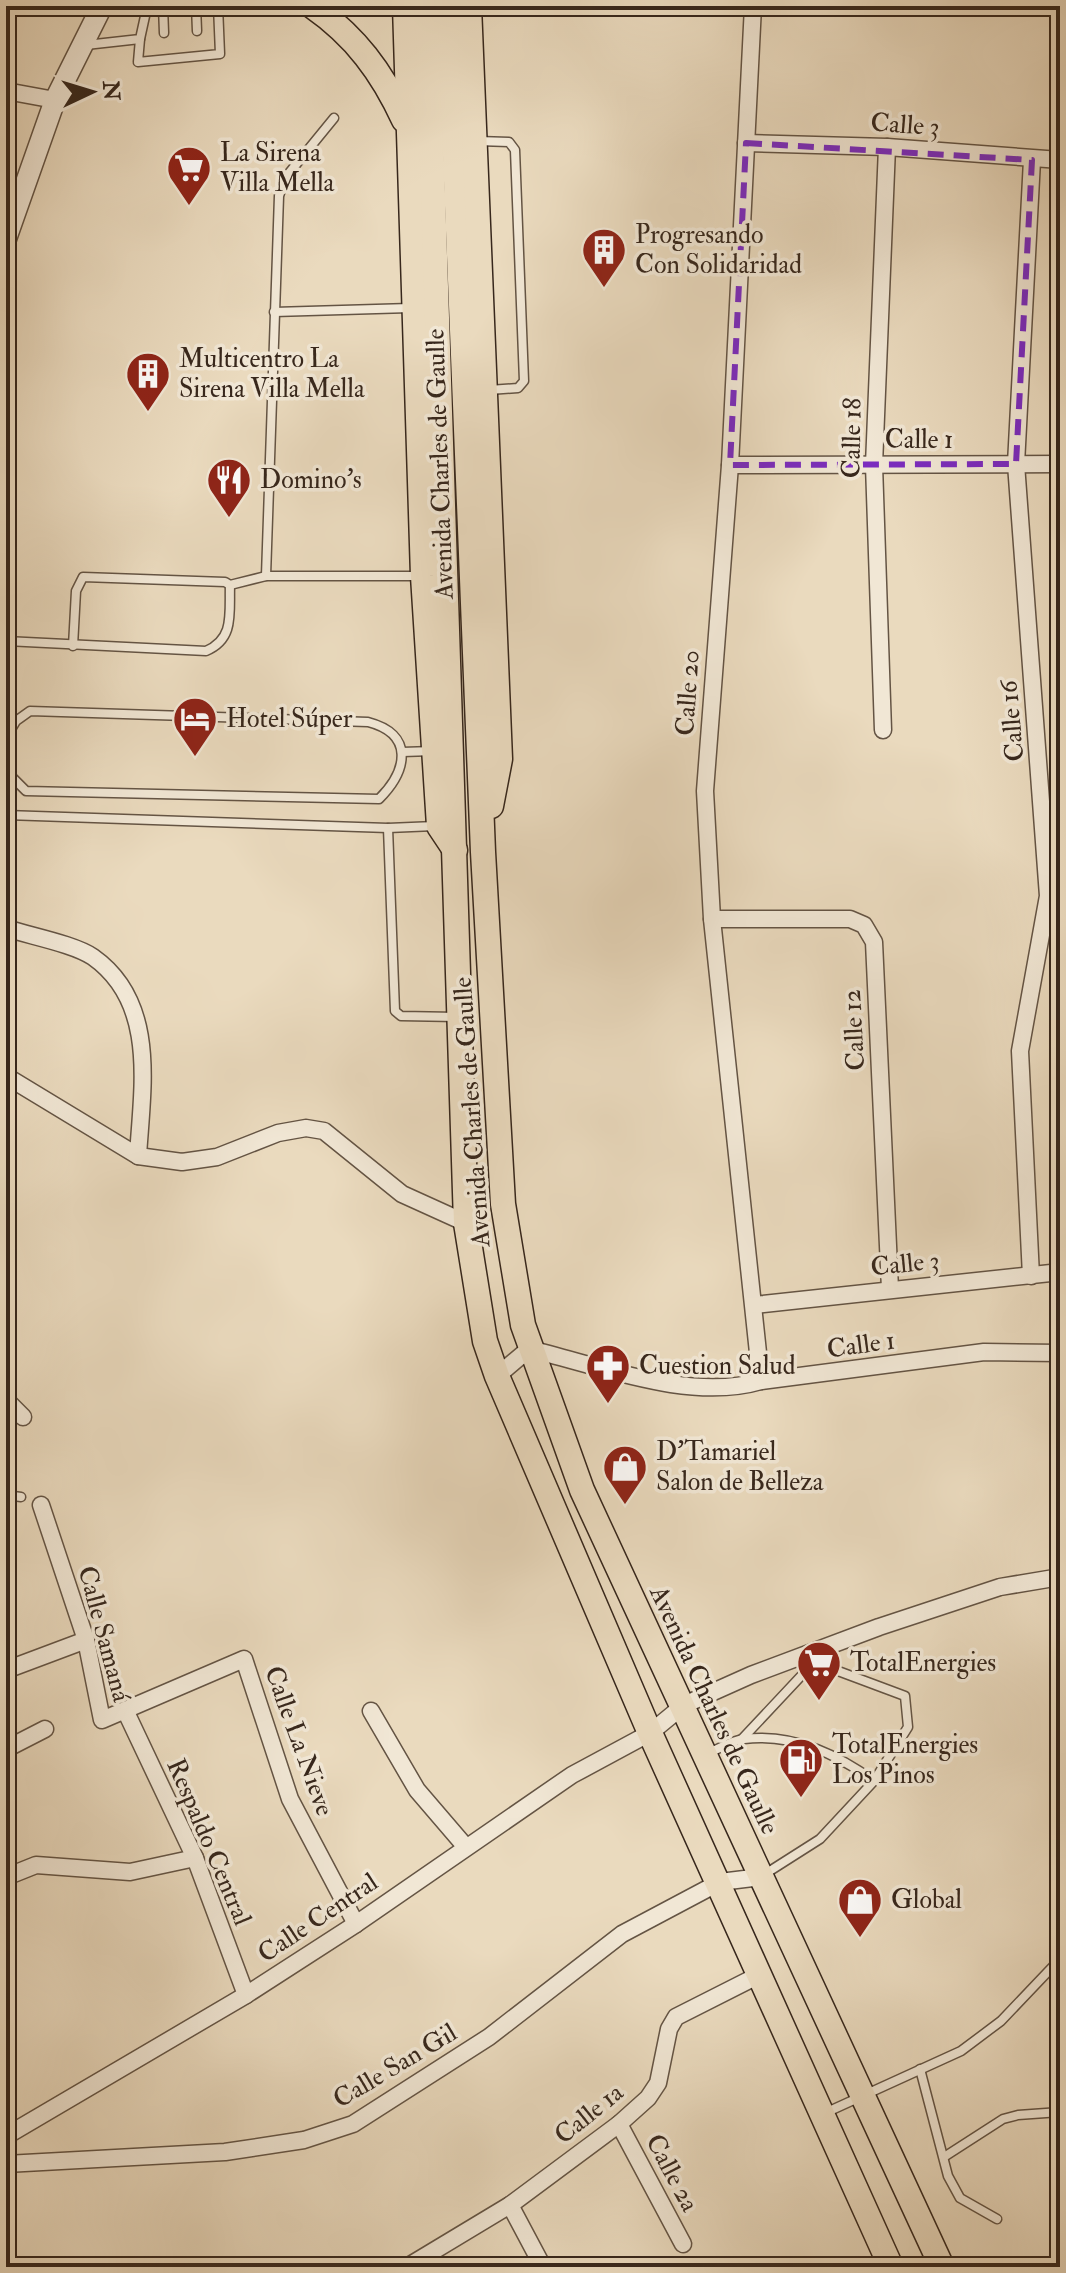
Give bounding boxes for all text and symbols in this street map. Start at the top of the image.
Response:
north arrow [52,52,132,132]
text: N [96,79,126,102]
street label: Calle 3 [869,107,941,143]
place label: La Sirena Villa Mella [220,137,335,199]
supermarket icon: La Sirena Villa Mella [165,144,213,207]
place label: Progresando Con Solidaridad [635,219,802,281]
building icon: Progresando Con Solidaridad [580,226,628,289]
street label: Avenida Charles de Gaulle [419,328,461,601]
place label: Multicentro La Sirena Villa Mella [179,343,365,405]
building icon: Multicentro La Sirena Villa Mella [124,350,172,413]
street label: Calle 18 [835,397,869,479]
street label: Calle 1 [885,424,953,456]
restaurant icon: Domino's [205,456,253,519]
place label: Domino's [260,464,362,496]
street label: Calle 20 [669,649,707,737]
street label: Calle 16 [992,677,1031,763]
hotel icon: Hotel Súper [171,695,219,758]
place label: Hotel Súper [226,703,353,736]
street label: Avenida Charles de Gaulle [447,976,497,1249]
street label: Calle 12 [836,988,872,1072]
street label: Calle 3 [869,1244,941,1284]
street label: Calle 1 [825,1324,897,1366]
pharmacy icon: Cuestion Salud [584,1342,632,1405]
place label: Cuestion Salud [639,1350,796,1382]
place label: D'Tamariel Salon de Belleza [656,1436,824,1498]
shop icon: D'Tamariel Salon de Belleza [601,1443,649,1506]
street label: Calle Samaná [71,1563,138,1706]
street label: Avenida Charles de Gaulle [642,1580,786,1840]
supermarket icon: TotalEnergies [795,1639,843,1702]
place label: TotalEnergies [850,1647,996,1679]
street label: Calle La Nieve [257,1662,341,1820]
place label: TotalEnergies Los Pinos [832,1729,978,1791]
fuel station icon: TotalEnergies Los Pinos [777,1736,825,1799]
street label: Respaldo Central [159,1754,259,1931]
street label: Calle Central [252,1866,384,1970]
shop icon: Global [836,1876,884,1939]
place label: Global [891,1884,962,1916]
street label: Calle San Gil [327,2016,463,2115]
street label: Calle 1a [548,2076,630,2151]
street label: Calle 2a [638,2129,706,2217]

